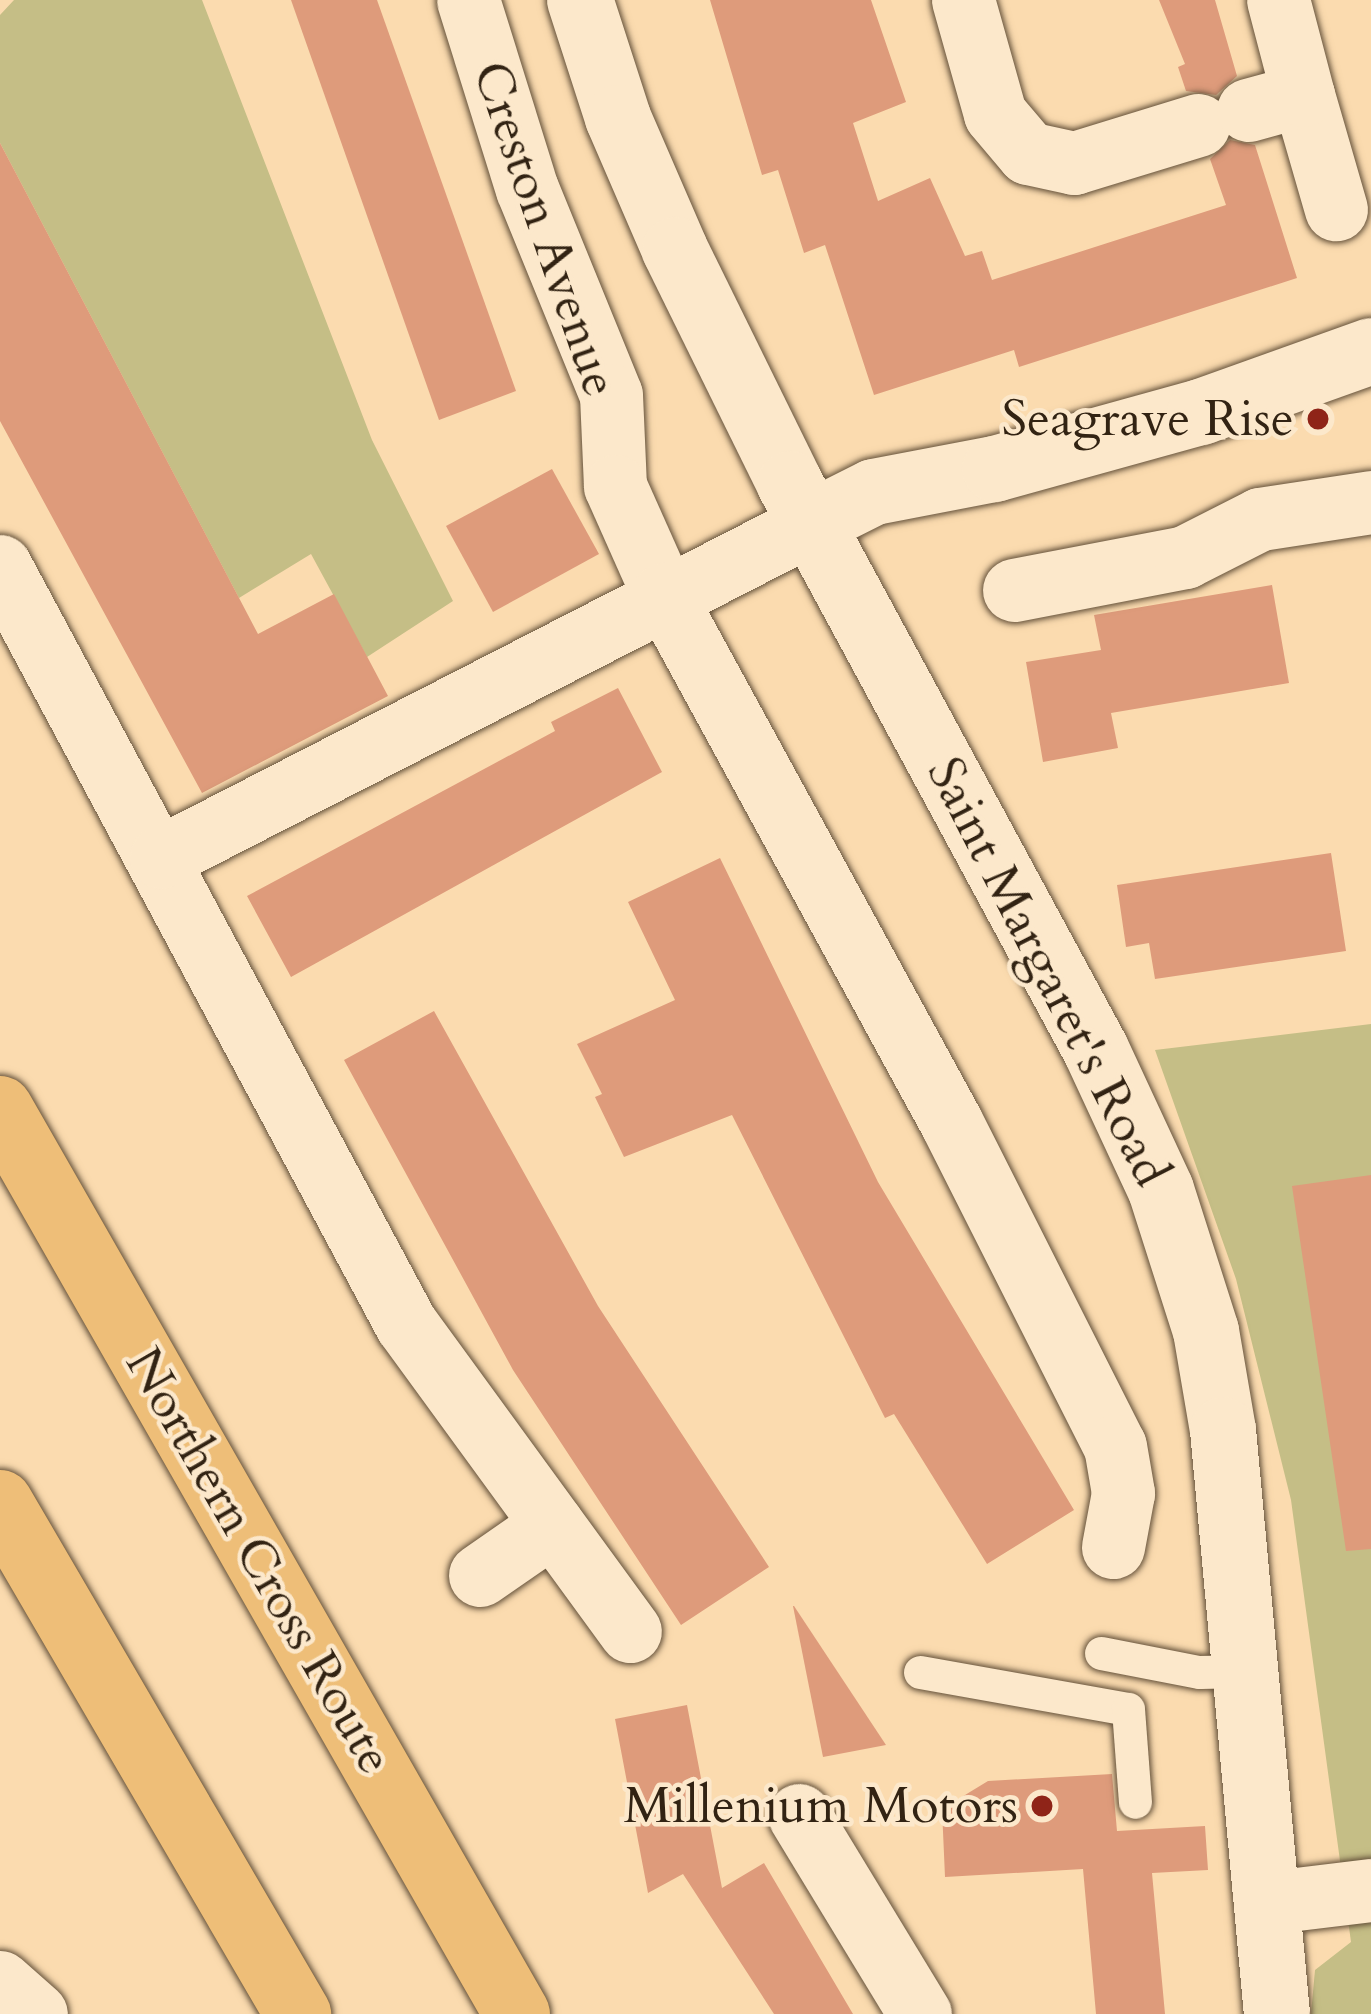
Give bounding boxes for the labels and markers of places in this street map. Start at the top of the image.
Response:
place label: Seagrave Rise [1001,388,1294,450]
marker: Seagrave Rise [1305,406,1331,432]
place label: Millenium Motors [623,1775,1018,1837]
marker: Millenium Motors [1029,1793,1055,1819]

